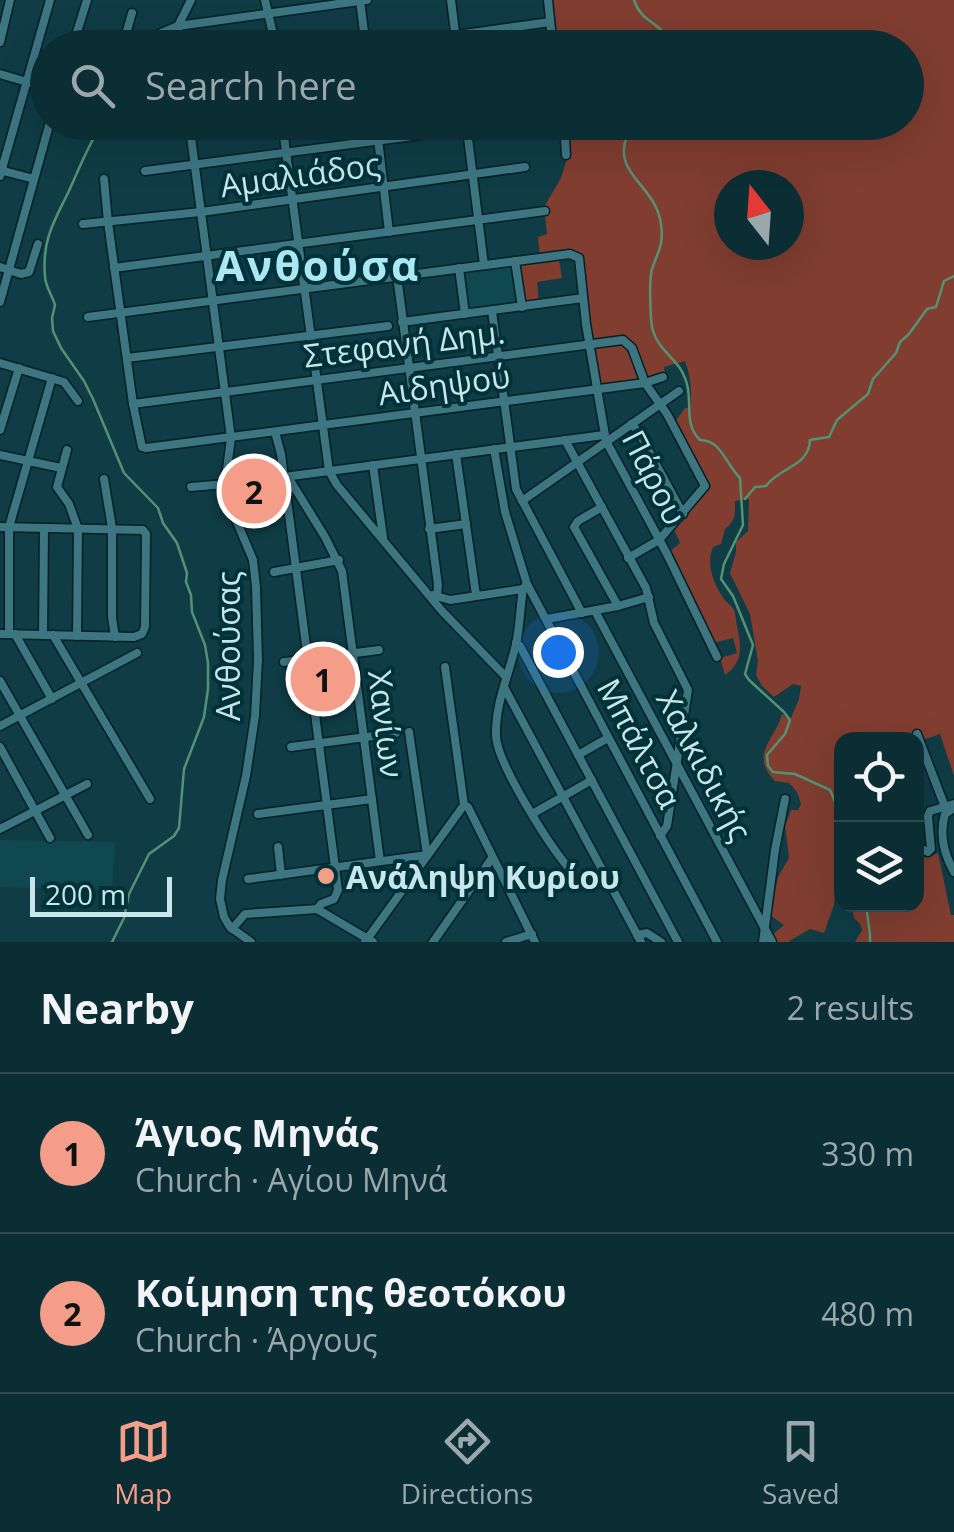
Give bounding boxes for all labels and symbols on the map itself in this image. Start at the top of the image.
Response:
street label: Αμαλιάδος [217,142,383,206]
north arrow [714,170,804,260]
district label: Ανθούσα [215,236,421,293]
street label: Στεφανή Δημ. [301,309,507,377]
street label: Αιδηψού [375,353,513,415]
street label: Πάρου [613,422,697,532]
pin: 2 [222,454,286,528]
street label: Ανθούσας [206,571,249,721]
your location [533,627,584,678]
pin: 1 [290,642,356,716]
street label: Χανίων [359,668,415,780]
street label: Μπάλτσα [588,671,692,816]
street label: Χαλκιδικής [647,682,763,848]
place label: Ανάληψη Κυρίου [346,855,620,898]
marker: Ανάληψη Κυρίου [315,865,337,887]
scale bar [30,872,172,916]

